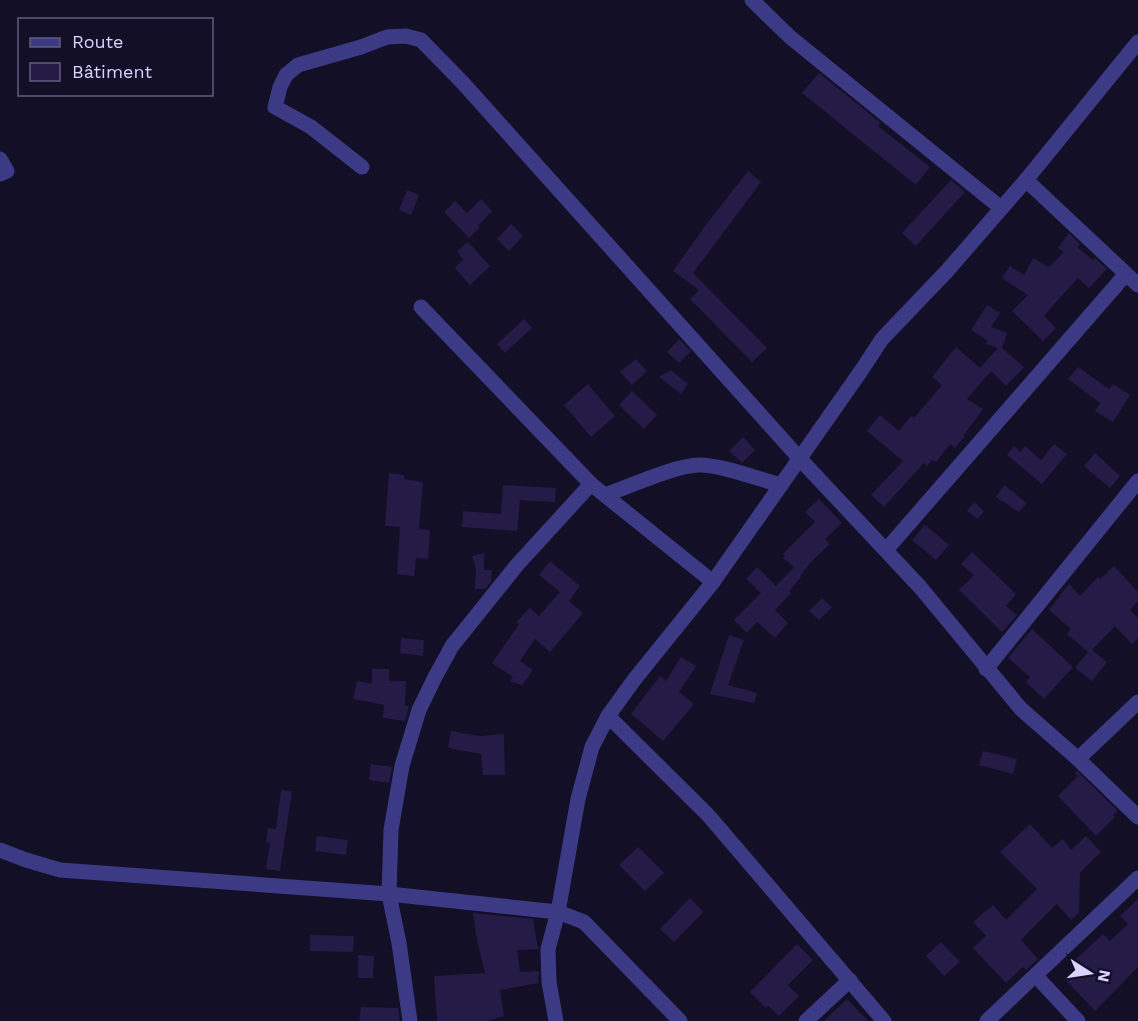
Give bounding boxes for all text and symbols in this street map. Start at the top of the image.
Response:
legend [18,18,213,96]
text: Route [72,31,124,52]
text: Bâtiment [72,61,152,82]
north arrow [1060,943,1120,1003]
text: N [1094,968,1115,984]

